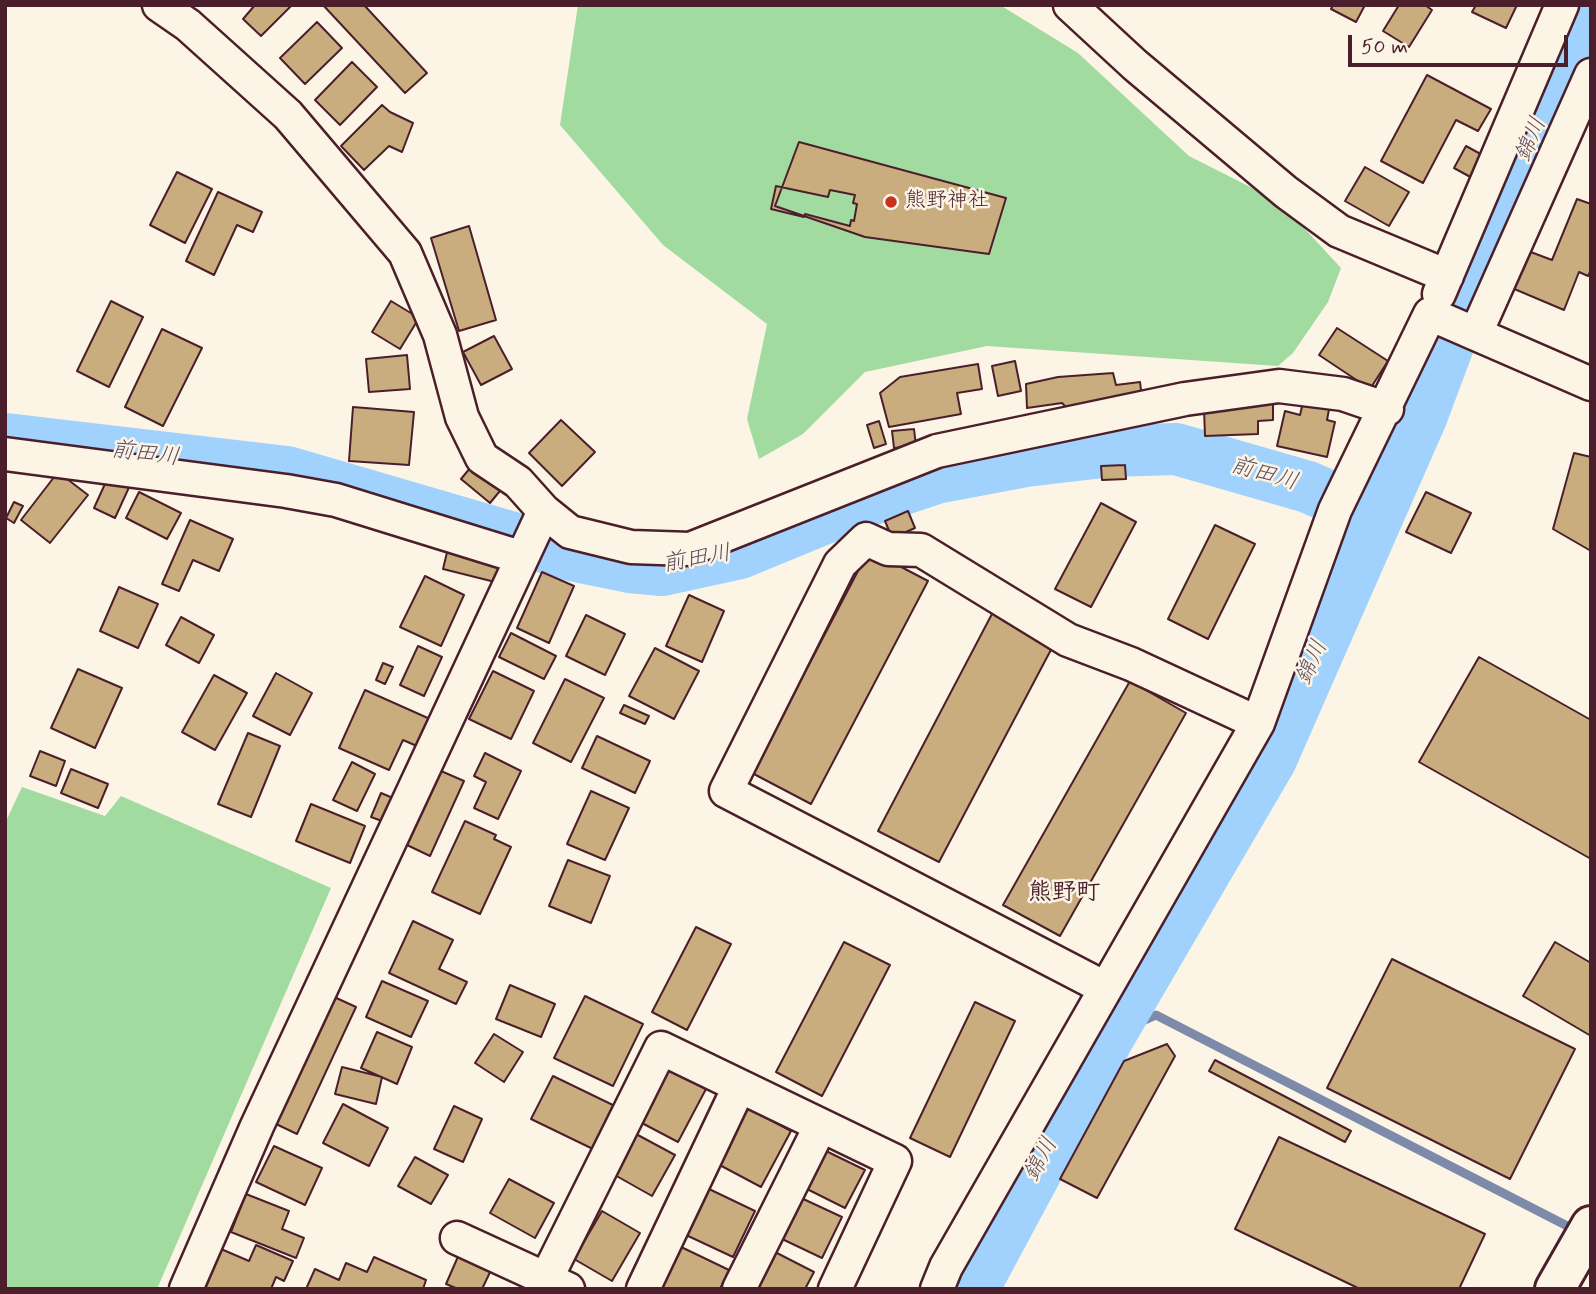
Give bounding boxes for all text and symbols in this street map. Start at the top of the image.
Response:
scale bar [1351,21,1572,65]
text: 50 m [1361,33,1408,61]
water label: 錦川 [1510,113,1554,167]
place label: 熊野神社 [905,189,989,215]
marker: 熊野神社 [883,194,899,210]
water label: 前田川 [109,437,181,473]
water label: 前田川 [1227,452,1301,498]
water label: 前田川 [661,540,733,580]
water label: 錦川 [1291,636,1335,690]
district label: 熊野町 [1028,880,1100,908]
water label: 錦川 [1019,1133,1065,1187]

